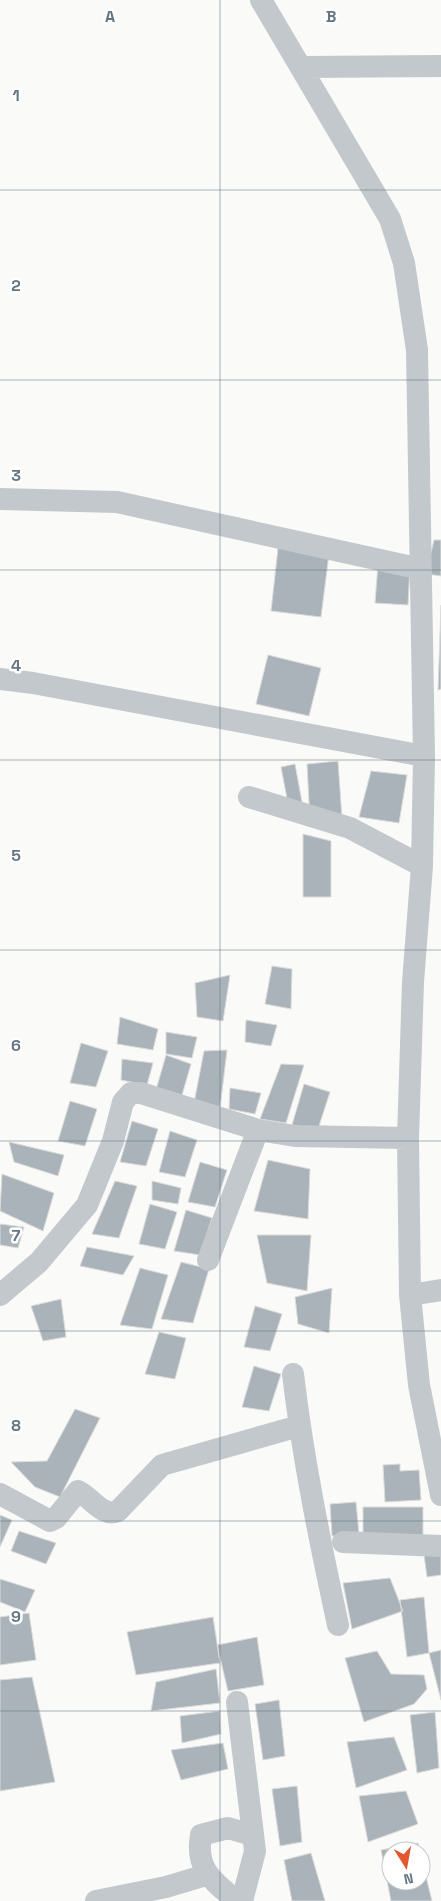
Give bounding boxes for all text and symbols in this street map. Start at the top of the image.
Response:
text: A [105,6,115,27]
text: B [326,6,336,27]
text: 1 [12,85,20,106]
text: 2 [11,275,21,296]
text: 3 [11,465,21,486]
text: 4 [11,655,21,676]
text: 5 [11,845,21,866]
text: 6 [11,1035,21,1056]
text: 7 [12,1225,21,1246]
text: 8 [11,1415,21,1436]
text: 9 [11,1606,21,1627]
north arrow [381,1841,431,1891]
text: N [402,1869,415,1888]

